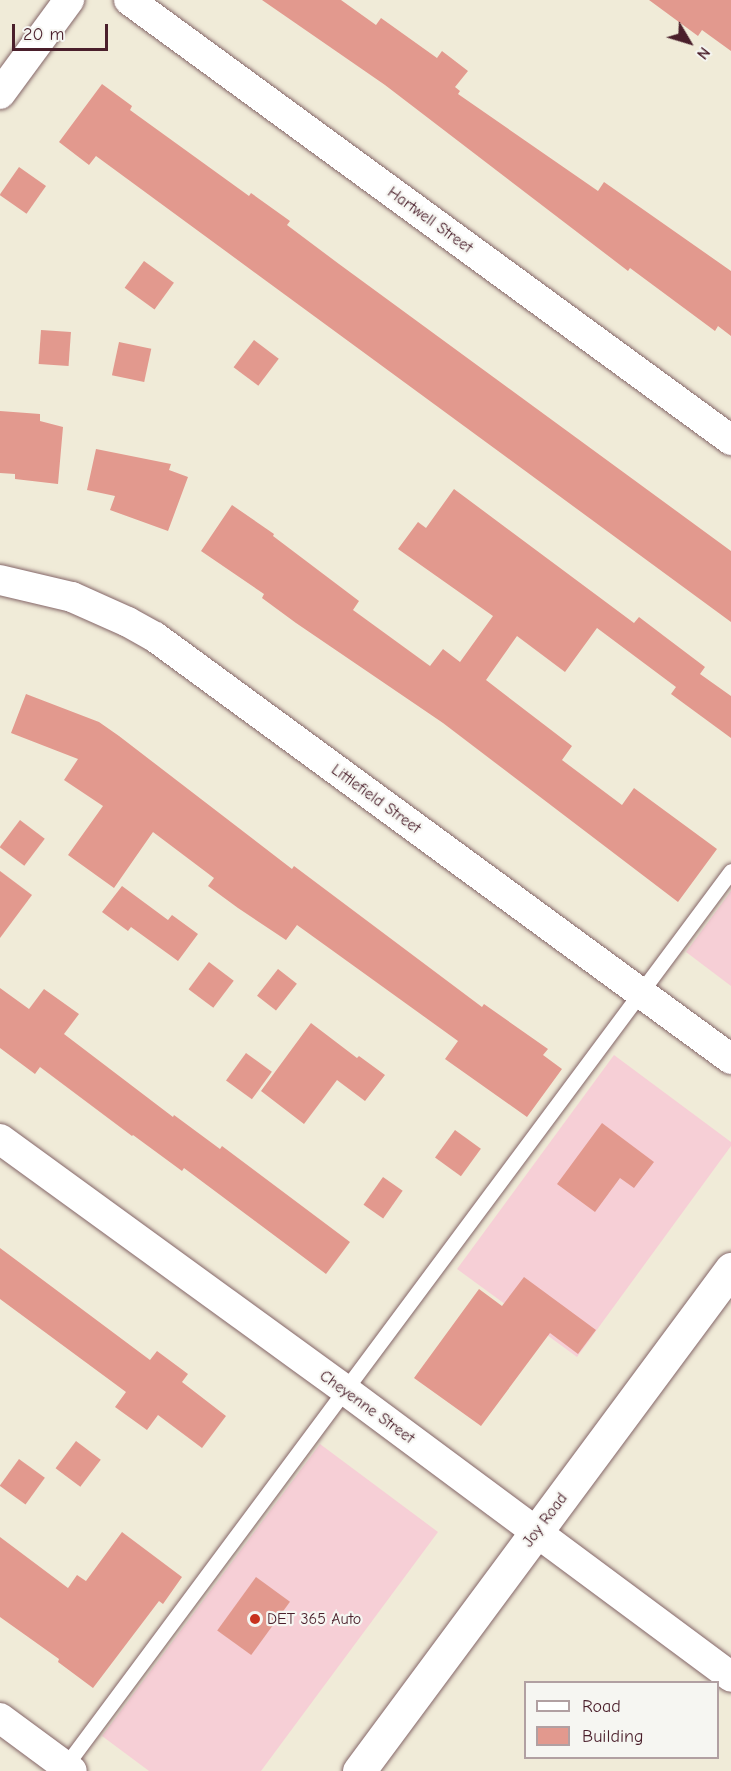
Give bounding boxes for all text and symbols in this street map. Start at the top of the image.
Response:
scale bar [15,12,111,50]
north arrow [659,12,719,72]
text: 20 m [23,24,64,45]
text: N [693,43,713,63]
street label: Hartwell Street [384,183,476,257]
street label: Littlefield Street [328,760,424,838]
street label: Cheyenne Street [316,1366,418,1448]
street label: Joy Road [518,1489,572,1551]
place label: DET 365 Auto [267,1609,361,1629]
marker: DET 365 Auto [248,1612,262,1626]
legend [524,1681,719,1759]
text: Road [582,1696,621,1717]
text: Building [582,1726,644,1747]

